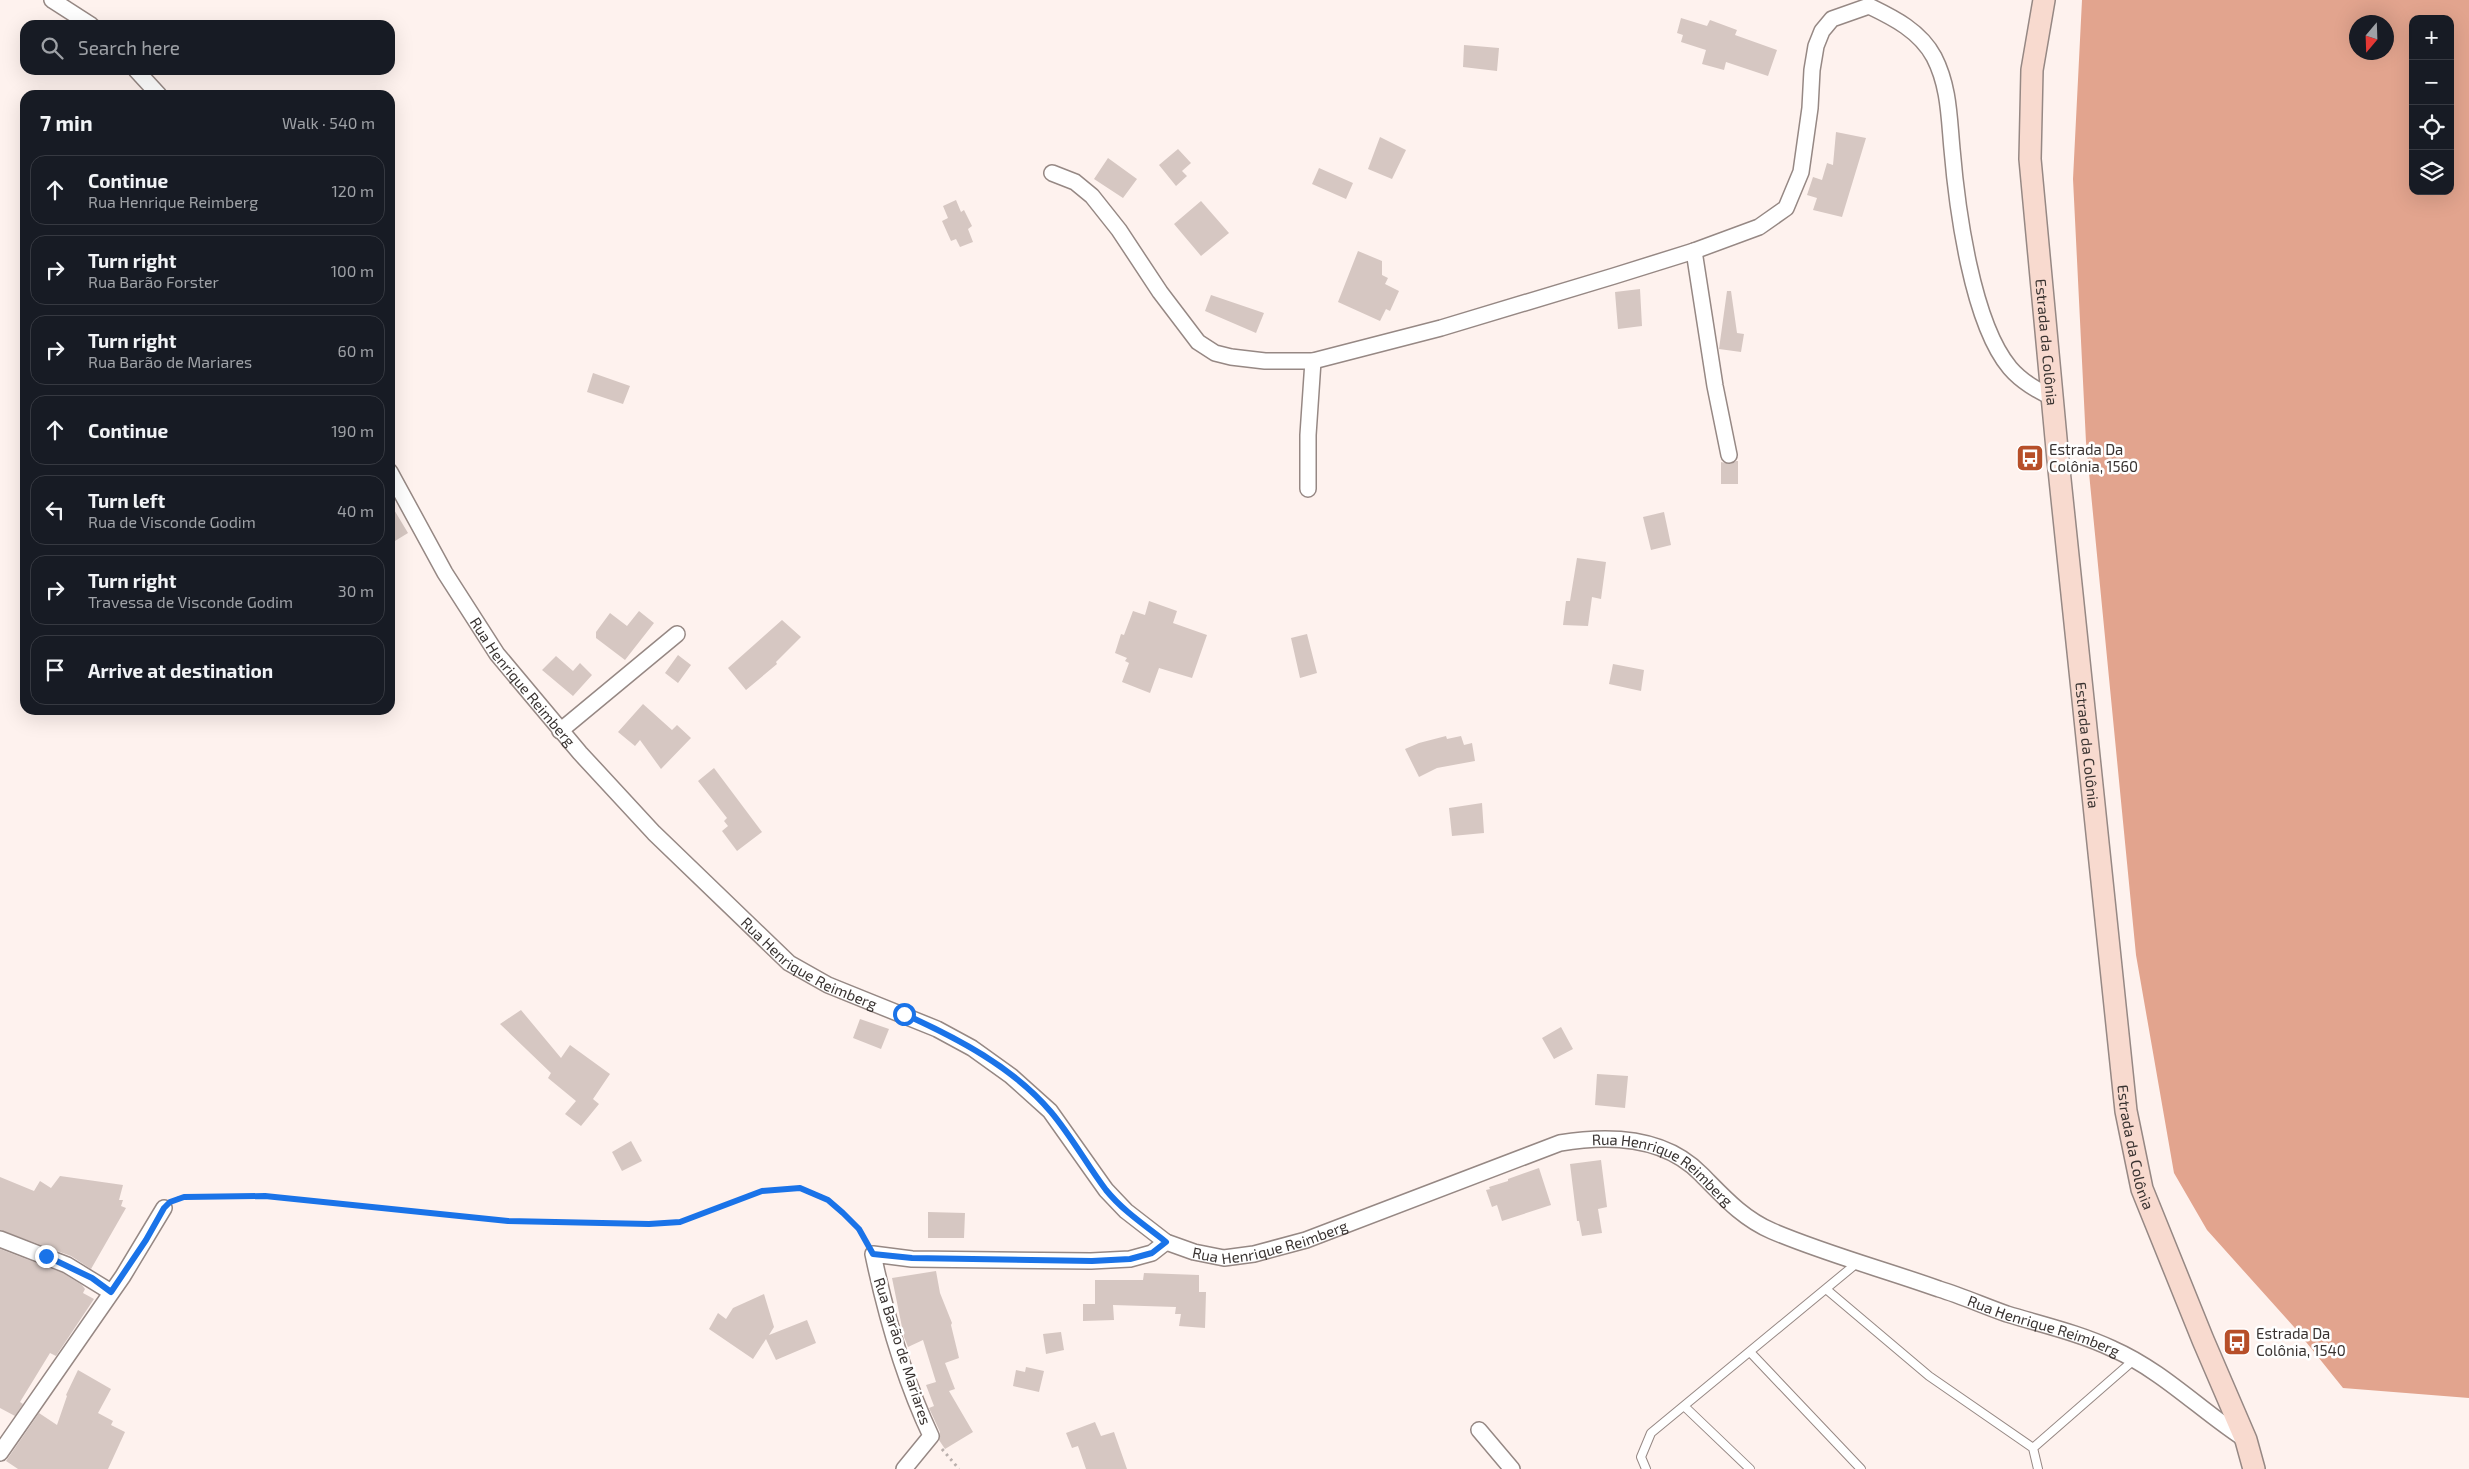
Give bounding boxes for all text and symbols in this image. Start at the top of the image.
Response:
north arrow [2349,15,2394,60]
map controls [2409,15,2454,195]
button: + [2409,15,2454,60]
search box [20,20,395,75]
icon: search [38,34,66,62]
text: Search here [78,36,180,59]
button: − [2409,60,2454,105]
button: locate [2409,105,2454,150]
text: 7 min [40,110,93,135]
text: Walk · 540 m [282,113,375,132]
button: layers [2409,150,2454,195]
text: Continue [88,169,168,192]
icon: ahead [41,176,69,204]
text: 120 m [331,181,374,200]
text: Rua Henrique Reimberg [88,192,258,211]
text: Turn right [88,249,176,272]
icon: right [41,256,69,284]
text: 100 m [331,261,374,280]
text: Rua Barão Forster [88,272,219,291]
street label: Estrada da Colônia [2032,278,2062,406]
text: Turn right [88,329,176,352]
icon: right [41,336,69,364]
text: 60 m [338,341,374,360]
text: Rua Barão de Mariares [88,352,252,371]
icon: ahead [41,416,69,444]
text: Continue [88,419,168,442]
text: 190 m [331,421,374,440]
place label: Estrada Da Colônia, 1560 [2049,440,2138,475]
bus stop icon: Estrada Da Colônia, 1560 [2015,443,2045,473]
text: Turn left [88,489,165,512]
icon: left [41,496,69,524]
text: 40 m [337,501,374,520]
text: Rua de Visconde Godim [88,512,256,531]
text: Turn right [88,569,176,592]
icon: right [41,576,69,604]
text: 30 m [338,581,374,600]
text: Travessa de Visconde Godim [88,592,293,611]
street label: Rua Henrique Reimberg [467,614,580,750]
icon: arrive [41,656,69,684]
text: Arrive at destination [88,659,273,682]
street label: Estrada da Colônia [2072,681,2103,809]
street label: Rua Henrique Reimberg [738,913,880,1013]
route start [893,1003,916,1026]
street label: Estrada da Colônia [2114,1084,2158,1212]
street label: Rua Henrique Reimberg [1591,1130,1737,1210]
street label: Rua Henrique Reimberg [1191,1216,1350,1267]
route end [35,1245,58,1268]
street label: Rua Barão de Mariares [871,1275,935,1427]
street label: Rua Henrique Reimberg [1965,1291,2123,1360]
place label: Estrada Da Colônia, 1540 [2256,1324,2346,1359]
bus stop icon: Estrada Da Colônia, 1540 [2222,1327,2252,1357]

